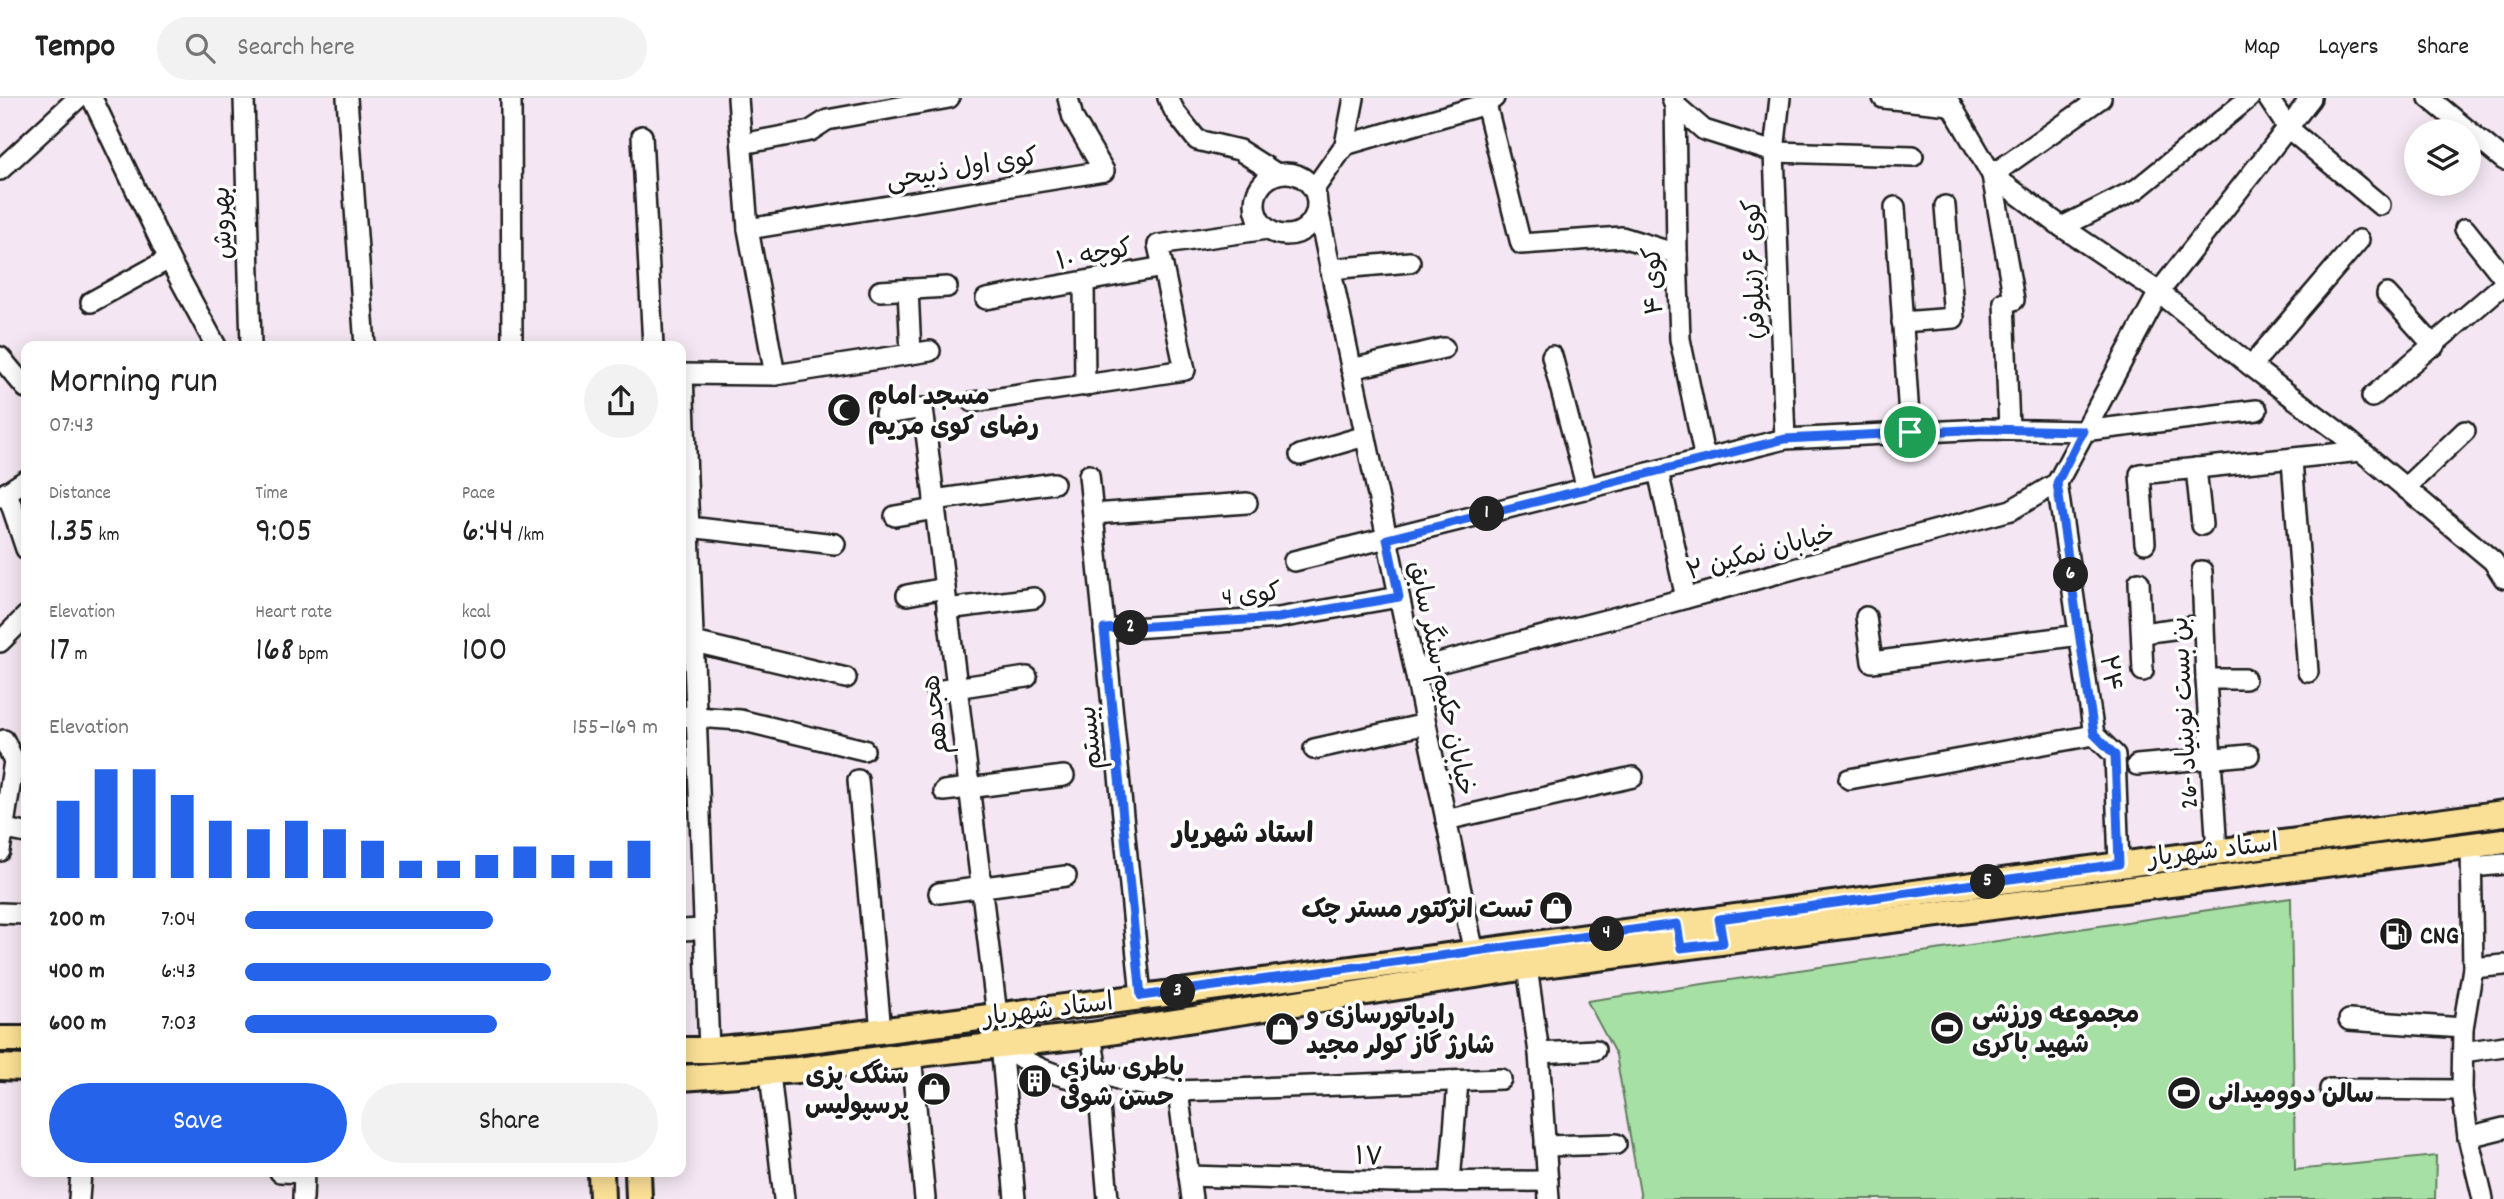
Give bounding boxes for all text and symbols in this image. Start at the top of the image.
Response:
search box [157,17,647,80]
text: Tempo [35,25,115,72]
icon: search [181,29,219,67]
text: Search here [237,30,355,67]
text: Map [2244,31,2280,65]
text: Layers [2318,31,2379,65]
text: Share [2417,31,2469,65]
map controls [2404,119,2481,196]
button: layers [2404,119,2481,196]
street label: کوی اول ذبیحی [884,140,1041,201]
street label: بهروش [205,186,244,260]
street label: کوی ۶ (نیلوفر) [1736,198,1777,339]
street label: کوچه ۱۰ [1053,231,1136,282]
street label: کوی ۴ [1636,246,1675,316]
text: Morning run [49,356,218,411]
button: share [584,364,658,438]
place label: مسجد امام رضای کوی مریم [868,380,1039,447]
mosque icon: مسجد امام رضای کوی مریم [825,391,863,429]
pin [1880,402,1940,462]
text: 07:43 [49,410,94,443]
icon: arrive [1891,413,1929,451]
text: Distance [49,481,111,508]
text: Time [255,481,288,508]
text: Pace [462,481,495,508]
pin: 1 [1470,496,1504,532]
text: 1 [1484,500,1489,527]
text: 1.35 [49,508,94,558]
text: 9:05 [255,508,312,558]
text: 6:44 [462,508,514,558]
street label: خیابان نمکین ۲ [1682,517,1839,592]
text: km [94,523,119,550]
text: /km [514,523,544,550]
street label: خیابان حکیم-سنگر سابق [1397,558,1483,800]
pin: 6 [2054,558,2088,592]
text: 6 [2066,561,2075,588]
street label: کوی 4 [1220,575,1283,618]
text: Elevation [49,600,115,627]
text: Heart rate [255,600,332,627]
text: kcal [462,600,491,627]
pin: 2 [1114,610,1148,646]
text: 2 [1126,614,1135,641]
street label: 26- بن بست نوبنیاد [2163,616,2210,810]
text: 17 [49,627,70,677]
text: 168 [255,627,294,677]
text: 100 [462,627,507,677]
text: m [70,642,87,669]
text: bpm [294,642,329,669]
street label: ۲۴ [2088,653,2129,694]
street label: هجدهم [914,672,961,757]
street label: بیستم [1071,704,1114,772]
text: Elevation [49,712,129,745]
text: 155–169 m [572,712,658,745]
district label: استاد شهریار [1170,817,1313,857]
street label: استاد شهریار [2144,826,2281,879]
pin: 5 [1970,864,2006,900]
text: 5 [1983,868,1992,895]
shop icon: تست انژکتور مستر چک [1537,889,1575,927]
place label: تست انژکتور مستر چک [1302,893,1533,930]
text: 200 m [49,904,105,937]
text: 7:04 [161,904,196,937]
fuel station icon: CNG [2377,915,2415,953]
pin: 4 [1590,916,1624,952]
place label: CNG [2420,919,2459,956]
text: 4 [1603,920,1610,947]
text: 400 m [49,956,105,989]
text: 6:43 [161,956,196,989]
pin: 3 [1160,974,1196,1010]
text: 3 [1173,978,1182,1005]
street label: استاد شهریار [979,985,1116,1038]
place label: مجموعه ورزشی شهید باکری [1972,998,2139,1065]
place label: رادیاتورسازی و شارژ گاز کولر مجید [1304,999,1494,1066]
text: 600 m [49,1008,106,1041]
text: 7:03 [161,1008,196,1041]
sports icon: مجموعه ورزشی شهید باکری [1928,1009,1966,1047]
shop icon: رادیاتورسازی و شارژ گاز کولر مجید [1263,1010,1301,1048]
place label: باطری سازی حسن شوقی [1060,1051,1184,1118]
place label: سنگک پزی پرسپولیس [805,1058,909,1126]
building icon: باطری سازی حسن شوقی [1016,1062,1054,1100]
shop icon: سنگک پزی پرسپولیس [915,1070,953,1108]
sports icon: سالن دوومیدانی [2165,1074,2203,1112]
place label: سالن دوومیدانی [2208,1078,2374,1115]
button: Save [49,1083,347,1163]
button: Share [361,1083,658,1163]
street label: ۱۷ [1354,1140,1383,1177]

